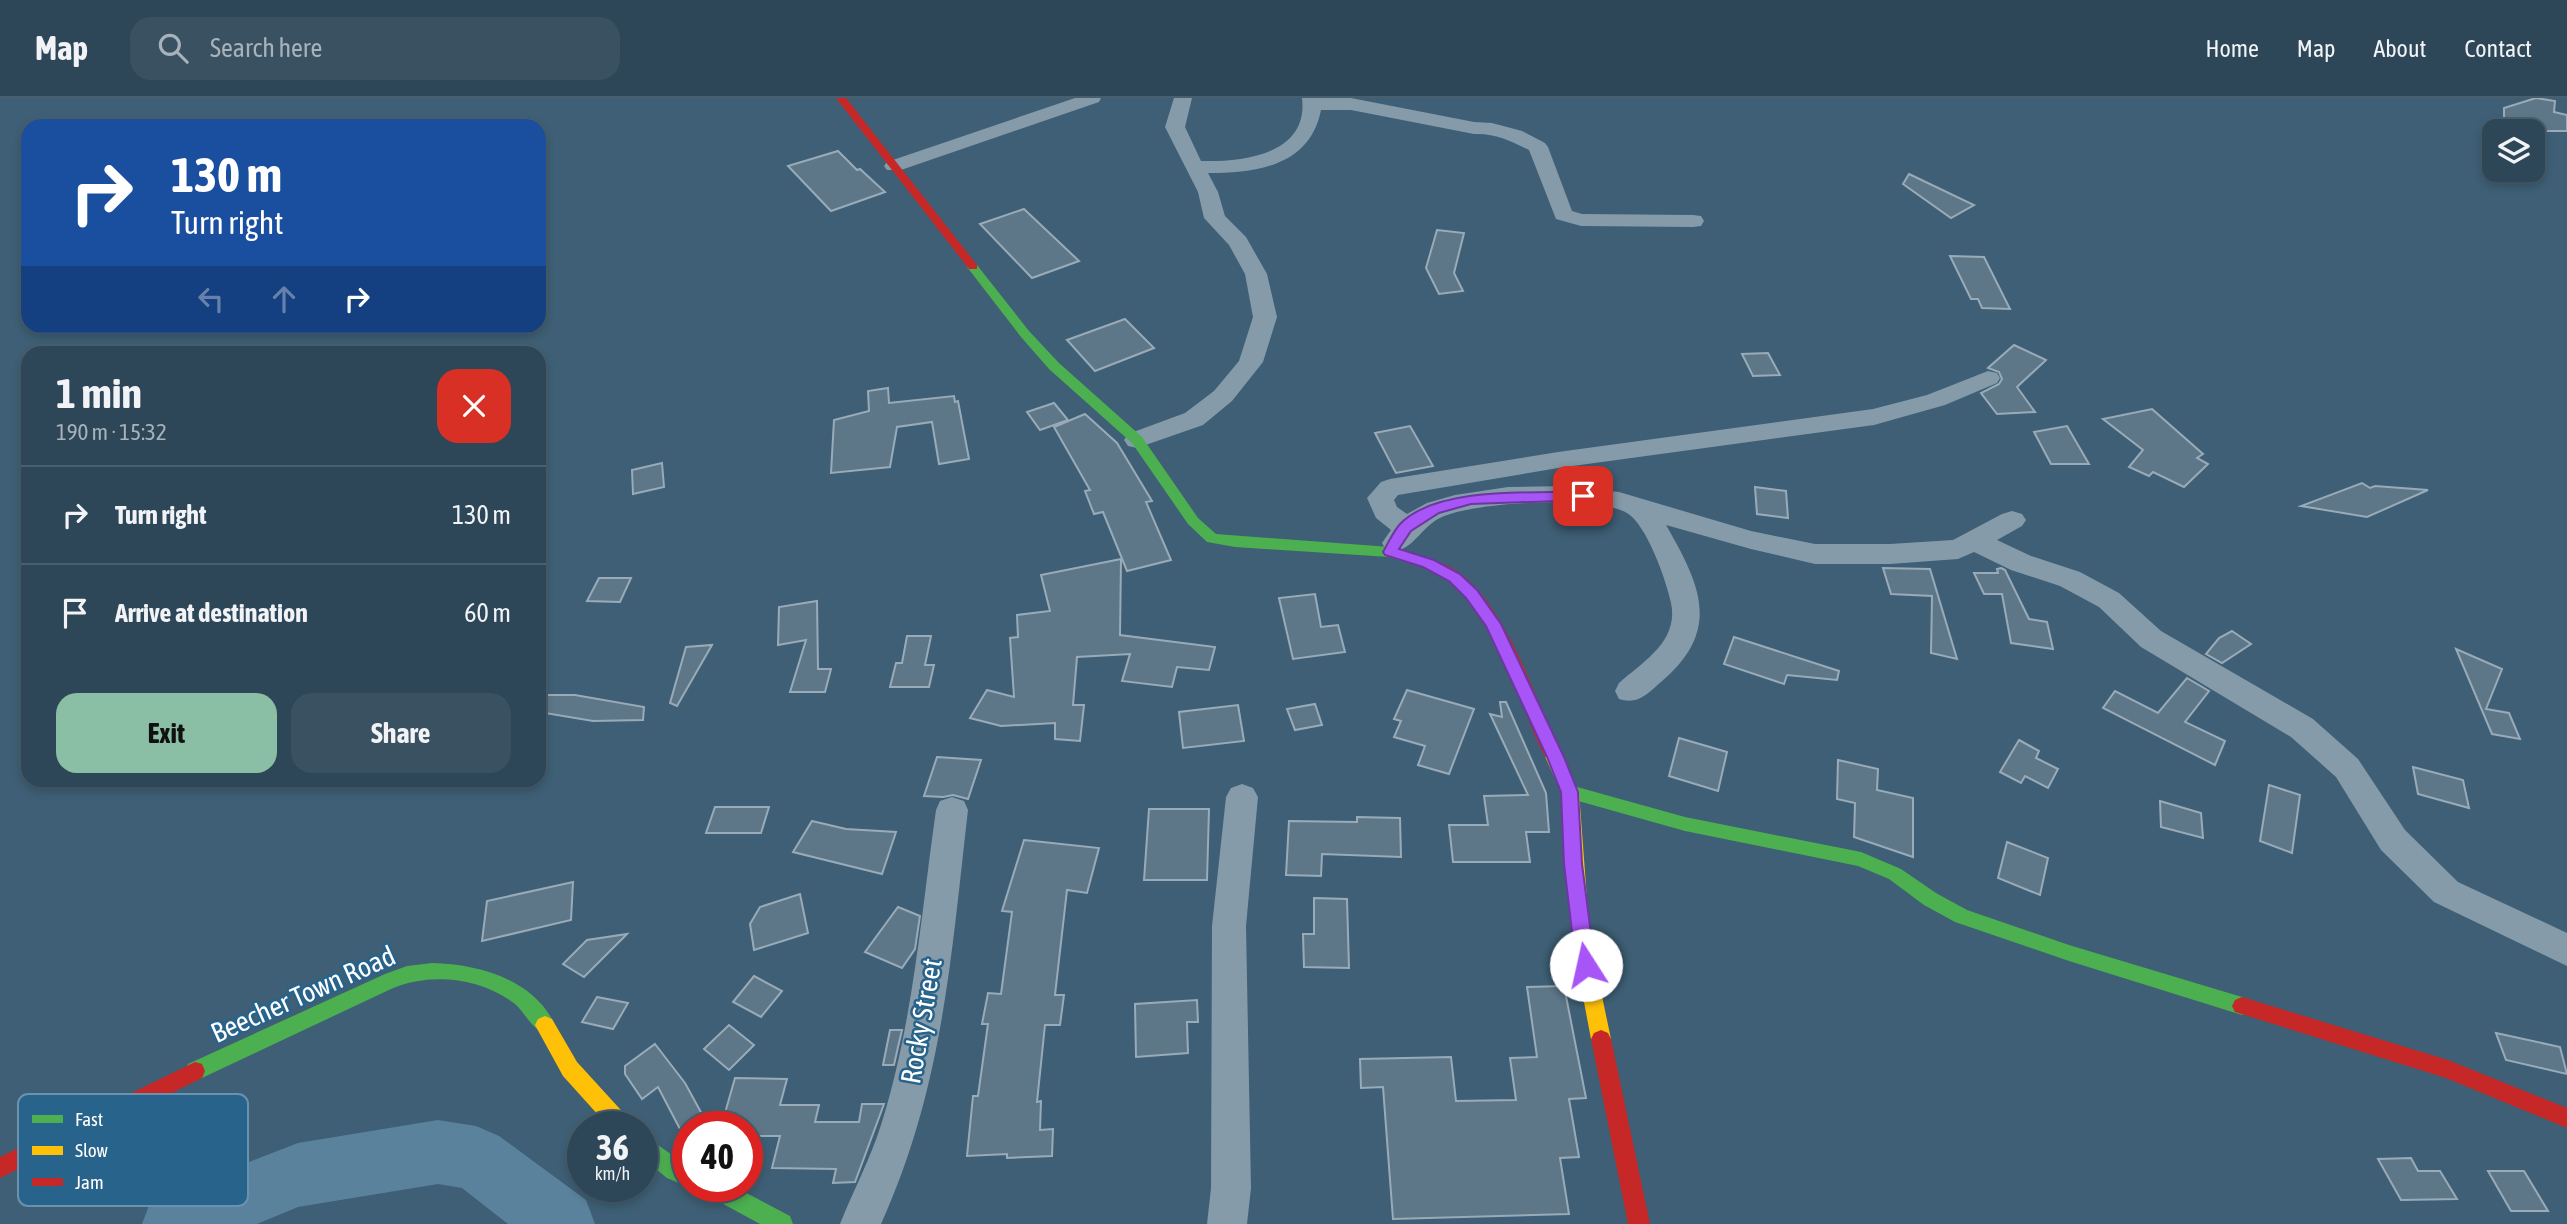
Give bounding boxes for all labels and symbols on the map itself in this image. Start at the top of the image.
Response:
pin [1553,466,1613,526]
position arrow [1549,928,1623,1002]
street label: Beecher Town Road [206,939,400,1049]
street label: Rocky Street [894,956,948,1086]
legend [18,1094,248,1206]
text: Fast [75,1108,103,1130]
speed limit sign: 40 [672,1111,763,1202]
text: Slow [75,1139,109,1161]
text: Jam [75,1171,104,1193]

